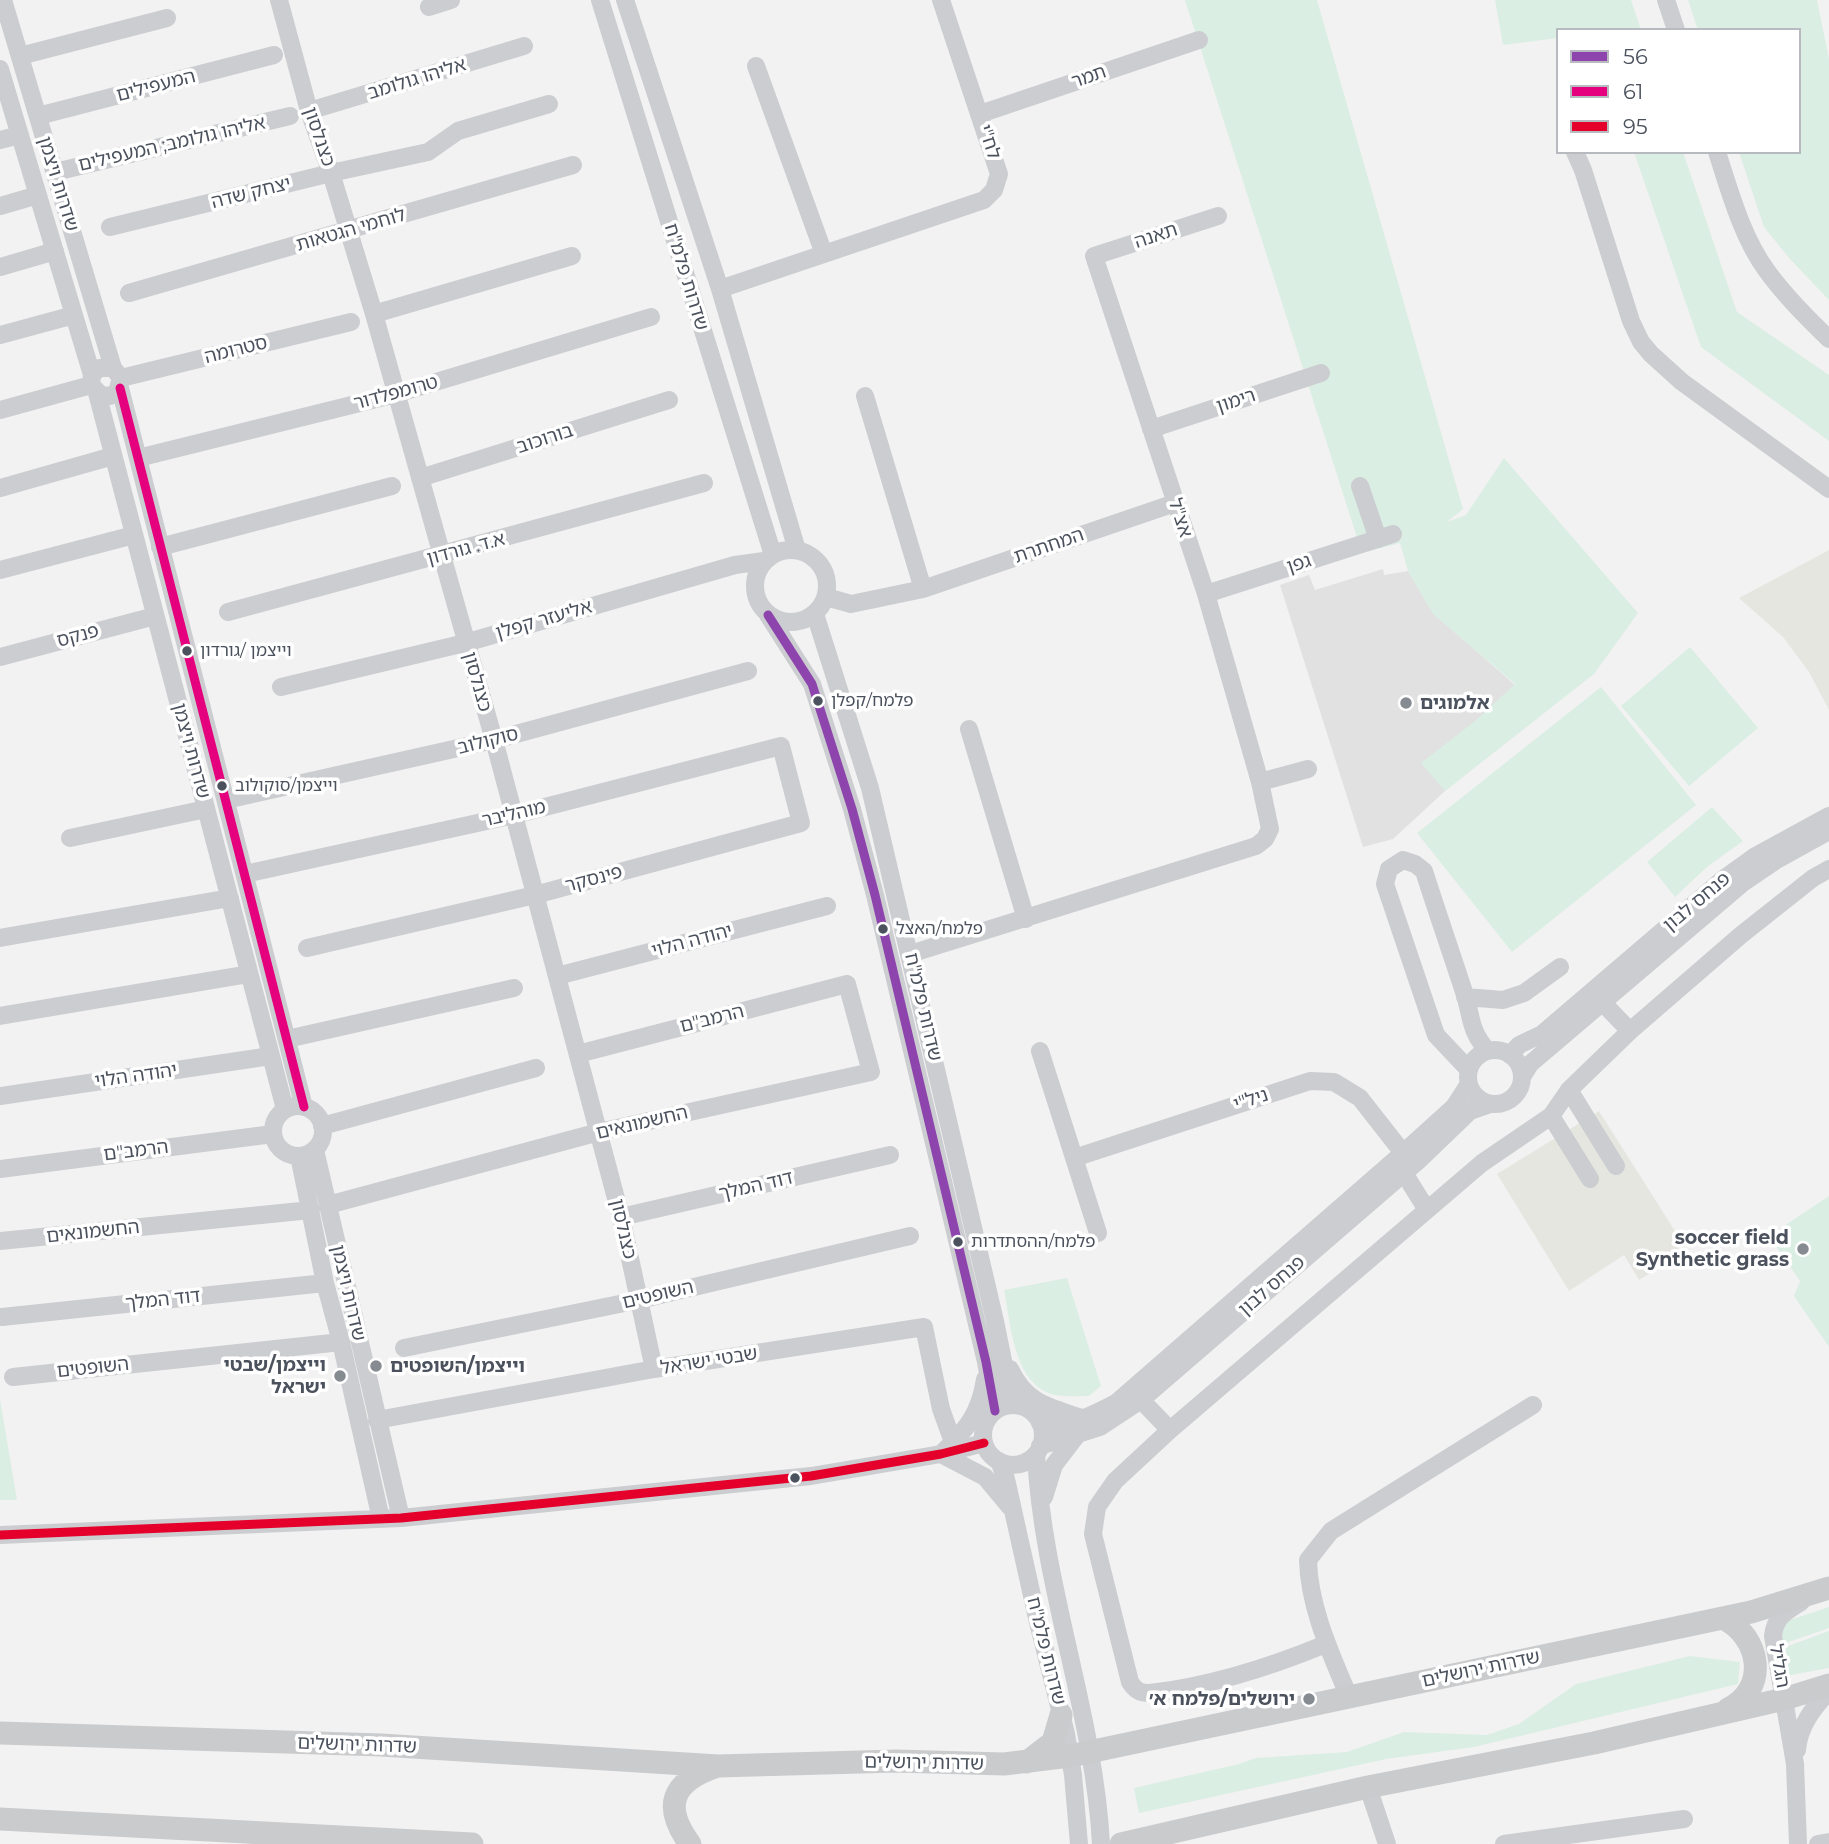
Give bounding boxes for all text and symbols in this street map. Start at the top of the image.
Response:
legend [1556,28,1801,154]
text: 56 [1623,44,1648,69]
street label: אליהו גולומב [365,53,469,105]
street label: תמר [1069,61,1109,93]
street label: המעפילים [114,65,198,107]
text: 61 [1623,79,1643,104]
street label: כצנלסון [298,104,340,170]
street label: אליהו גולומב; המעפילים [76,111,268,177]
text: 95 [1623,114,1648,139]
street label: לח"י [973,122,1005,162]
street label: שדרות ויצמן [33,134,83,234]
street label: יצחק שדה [209,172,293,214]
street label: לוחמי הגטאות [294,203,408,257]
street label: תאנה [1131,218,1181,254]
street label: שדרות פלמ"ח [659,221,713,333]
street label: סטרומה [202,331,270,369]
street label: טרומפלדור [351,371,441,415]
street label: רימון [1213,384,1259,418]
street label: בורוכוב [514,419,576,459]
street label: אצ"ל [1163,496,1197,540]
street label: המחתרת [1011,523,1087,569]
street label: א.ד. גורדון [424,528,508,570]
street label: גפן [1284,549,1314,579]
street label: אליעזר קפלן [493,595,595,645]
street label: פנקס [54,619,102,653]
place label: וייצמן /גורדון [200,641,292,661]
marker: וייצמן /גורדון [180,644,194,658]
street label: כצנלסון [458,649,496,715]
place label: פלמח/קפלן [831,691,913,711]
place label: אלמוגים [1420,692,1490,714]
marker: פלמח/קפלן [811,694,825,708]
marker: אלמוגים [1398,695,1414,711]
street label: שדרות ויצמן [167,701,215,801]
street label: סוקולוב [455,722,521,760]
place label: וייצמן/סוקולוב [235,776,338,796]
marker: וייצמן/סוקולוב [215,779,229,793]
street label: מוהליבר [480,796,548,832]
street label: פינסקר [563,860,625,898]
street label: פנחס לבון [1659,867,1735,937]
street label: יהודה הלוי [649,919,735,963]
place label: פלמח/האצל [896,919,983,939]
marker: פלמח/האצל [876,922,890,936]
street label: שדרות פלמ"ח [899,951,947,1063]
street label: הרמב"ם [678,1000,746,1038]
street label: יהודה הלוי [93,1059,179,1093]
street label: ניל"י [1231,1084,1271,1116]
street label: החשמונאים [594,1101,690,1145]
street label: הרמב"ם [102,1136,170,1166]
street label: דוד המלך [717,1166,795,1206]
street label: כצנלסון [605,1197,641,1261]
street label: החשמונאים [45,1216,141,1248]
place label: soccer field Synthetic grass [1636,1227,1789,1271]
place label: פלמח/ההסתדרות [971,1232,1096,1252]
marker: פלמח/ההסתדרות [951,1235,965,1249]
marker: soccer field Synthetic grass [1795,1241,1811,1257]
street label: שדרות ויצמן [326,1243,370,1343]
street label: פנחס לבון [1234,1251,1310,1321]
street label: השופטים [620,1276,696,1314]
street label: דוד המלך [124,1285,202,1315]
street label: שבטי ישראל [659,1342,759,1380]
street label: השופטים [56,1353,130,1383]
place label: וייצמן/שבטי ישראל [224,1354,326,1398]
place label: וייצמן/השופטים [390,1355,525,1377]
marker: וייצמן/השופטים [368,1358,384,1374]
marker: וייצמן/שבטי ישראל [332,1368,348,1384]
unlabelled marker [788,1471,802,1485]
street label: שדרות פלמ"ח [1022,1595,1070,1707]
street label: הגליל [1764,1642,1794,1690]
street label: שדרות ירושלים [1420,1645,1542,1693]
place label: ירושלים/פלמח א׳ [1149,1688,1295,1710]
marker: ירושלים/פלמח א׳ [1301,1691,1317,1707]
street label: שדרות ירושלים [297,1732,417,1758]
street label: שדרות ירושלים [864,1751,984,1775]

